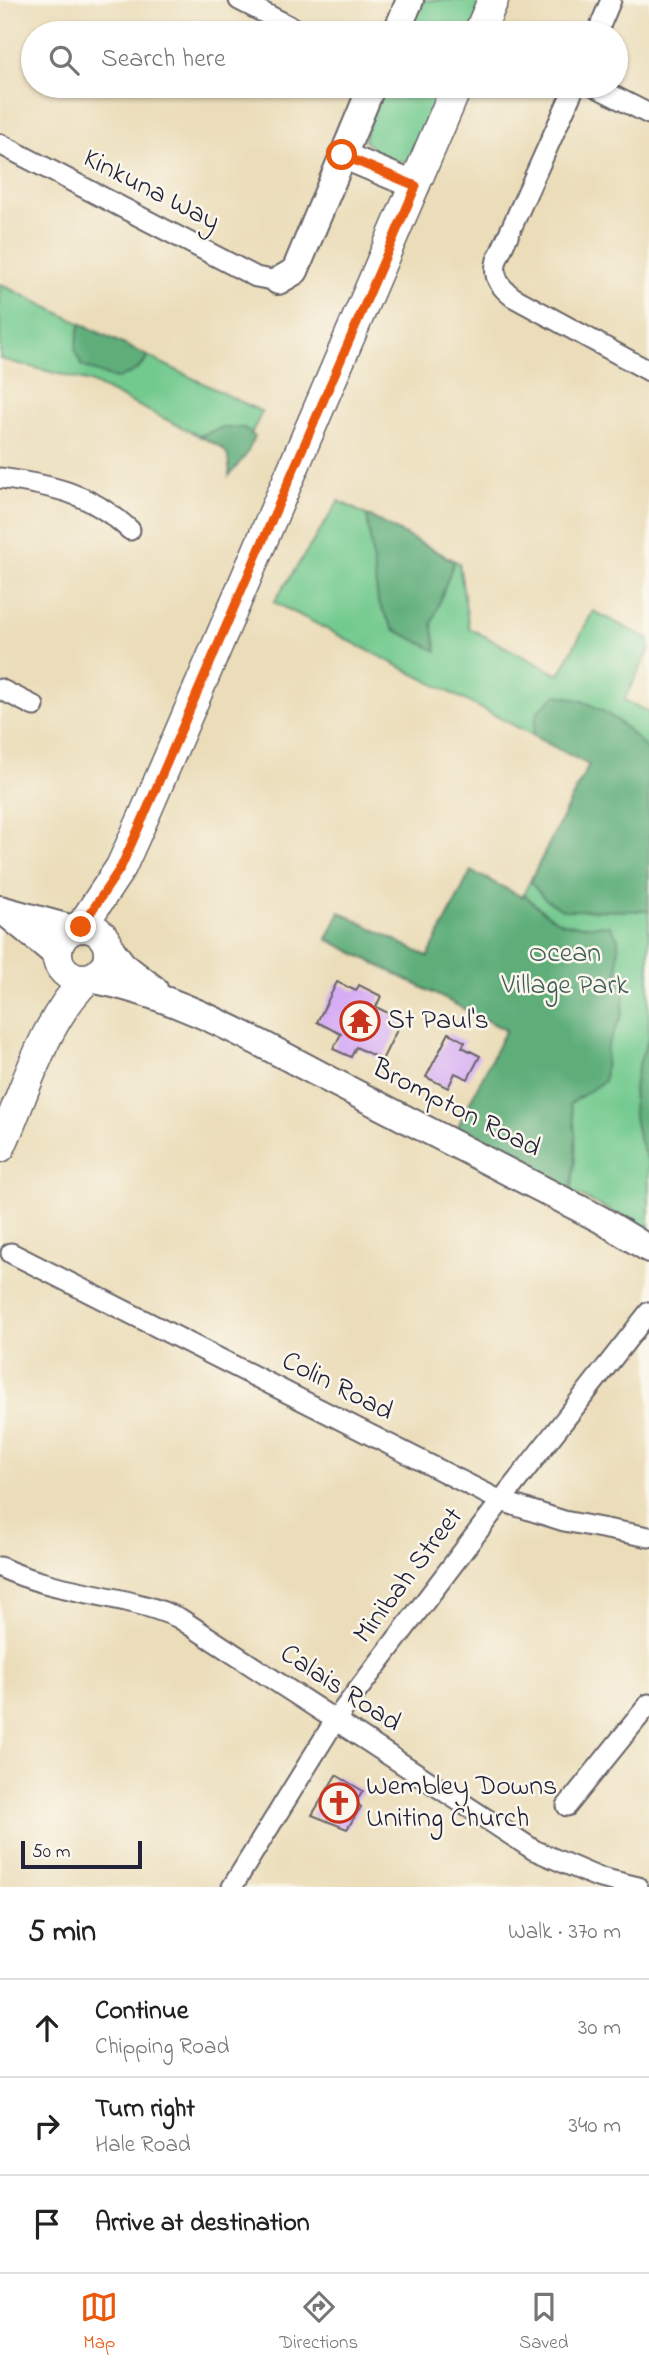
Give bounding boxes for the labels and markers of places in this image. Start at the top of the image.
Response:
temple icon: St Paul's [339,1000,381,1042]
place label: St Paul's [387,1001,489,1042]
place label: Wembley Downs Uniting Church [366,1767,557,1840]
church icon: Wembley Downs Uniting Church [318,1782,360,1824]

